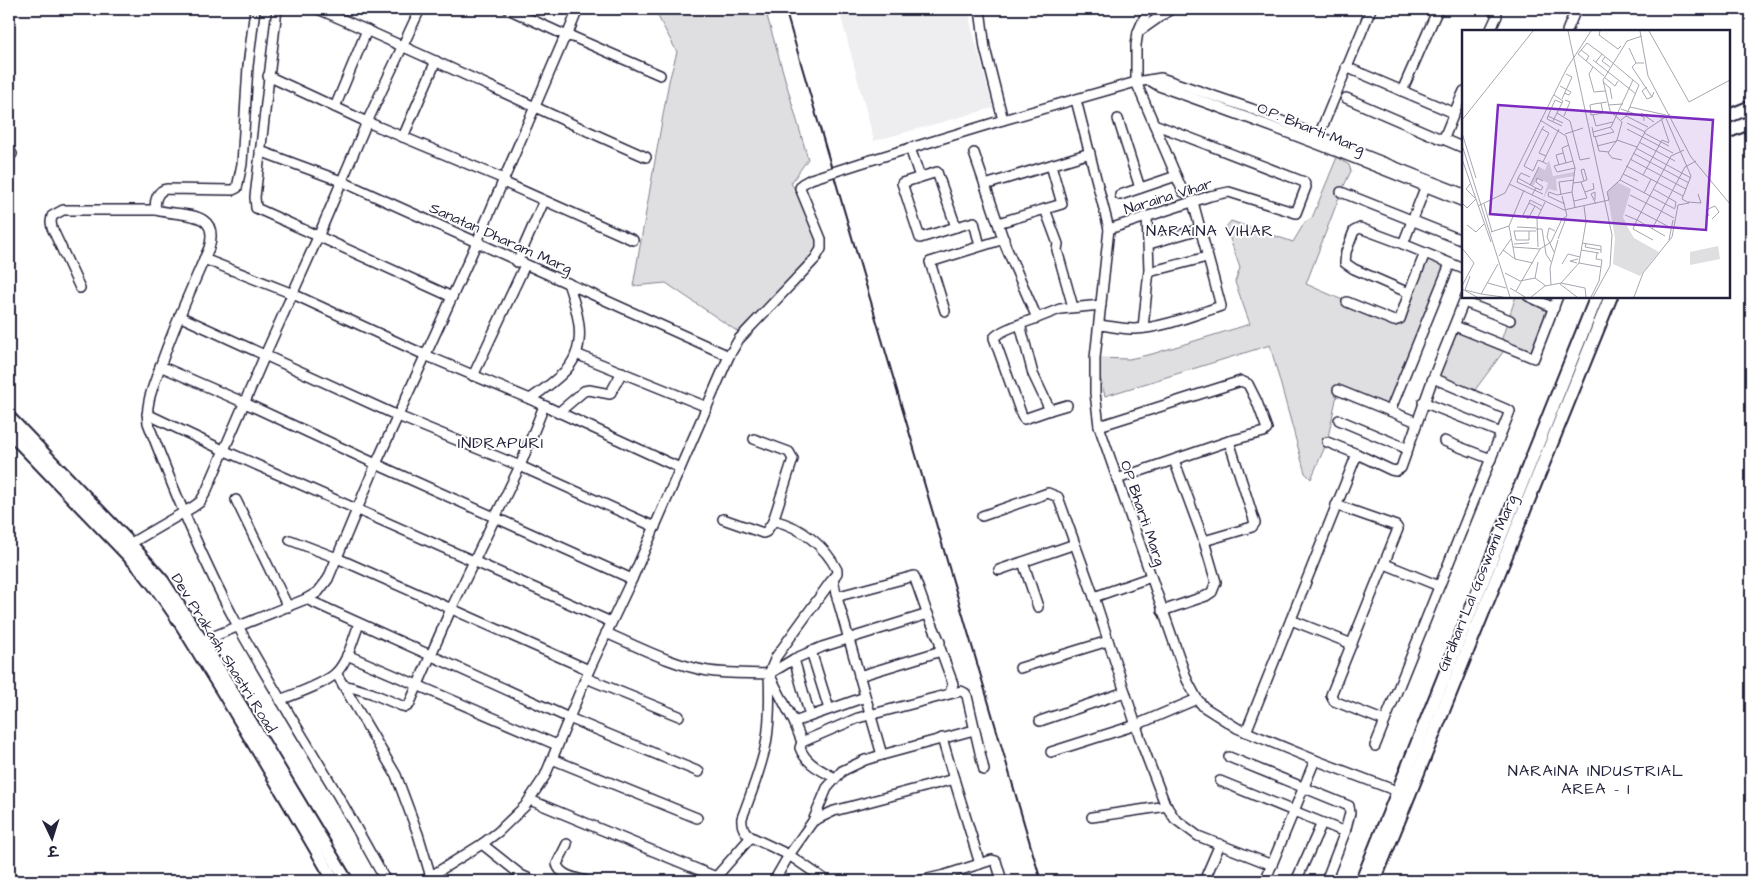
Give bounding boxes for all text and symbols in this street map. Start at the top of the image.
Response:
inset map [1462,30,1730,298]
street label: O.P. Bharti Marg [1254,97,1368,161]
street label: Naraina Vihar [1121,173,1215,220]
street label: Sanatan Dharam Marg [426,198,576,280]
district label: NARAINA VIHAR [1146,220,1274,242]
district label: INDRAPURI [458,432,544,454]
street label: OP Bharti Marg [1114,458,1170,569]
street label: Girdhari Lal Goswami Marg [1432,492,1524,675]
street label: Dev Prakash Shastri Road [166,570,281,737]
district label: NARAINA INDUSTRIAL AREA - I [1508,760,1684,800]
north arrow [28,812,78,862]
text: उ [46,840,60,860]

